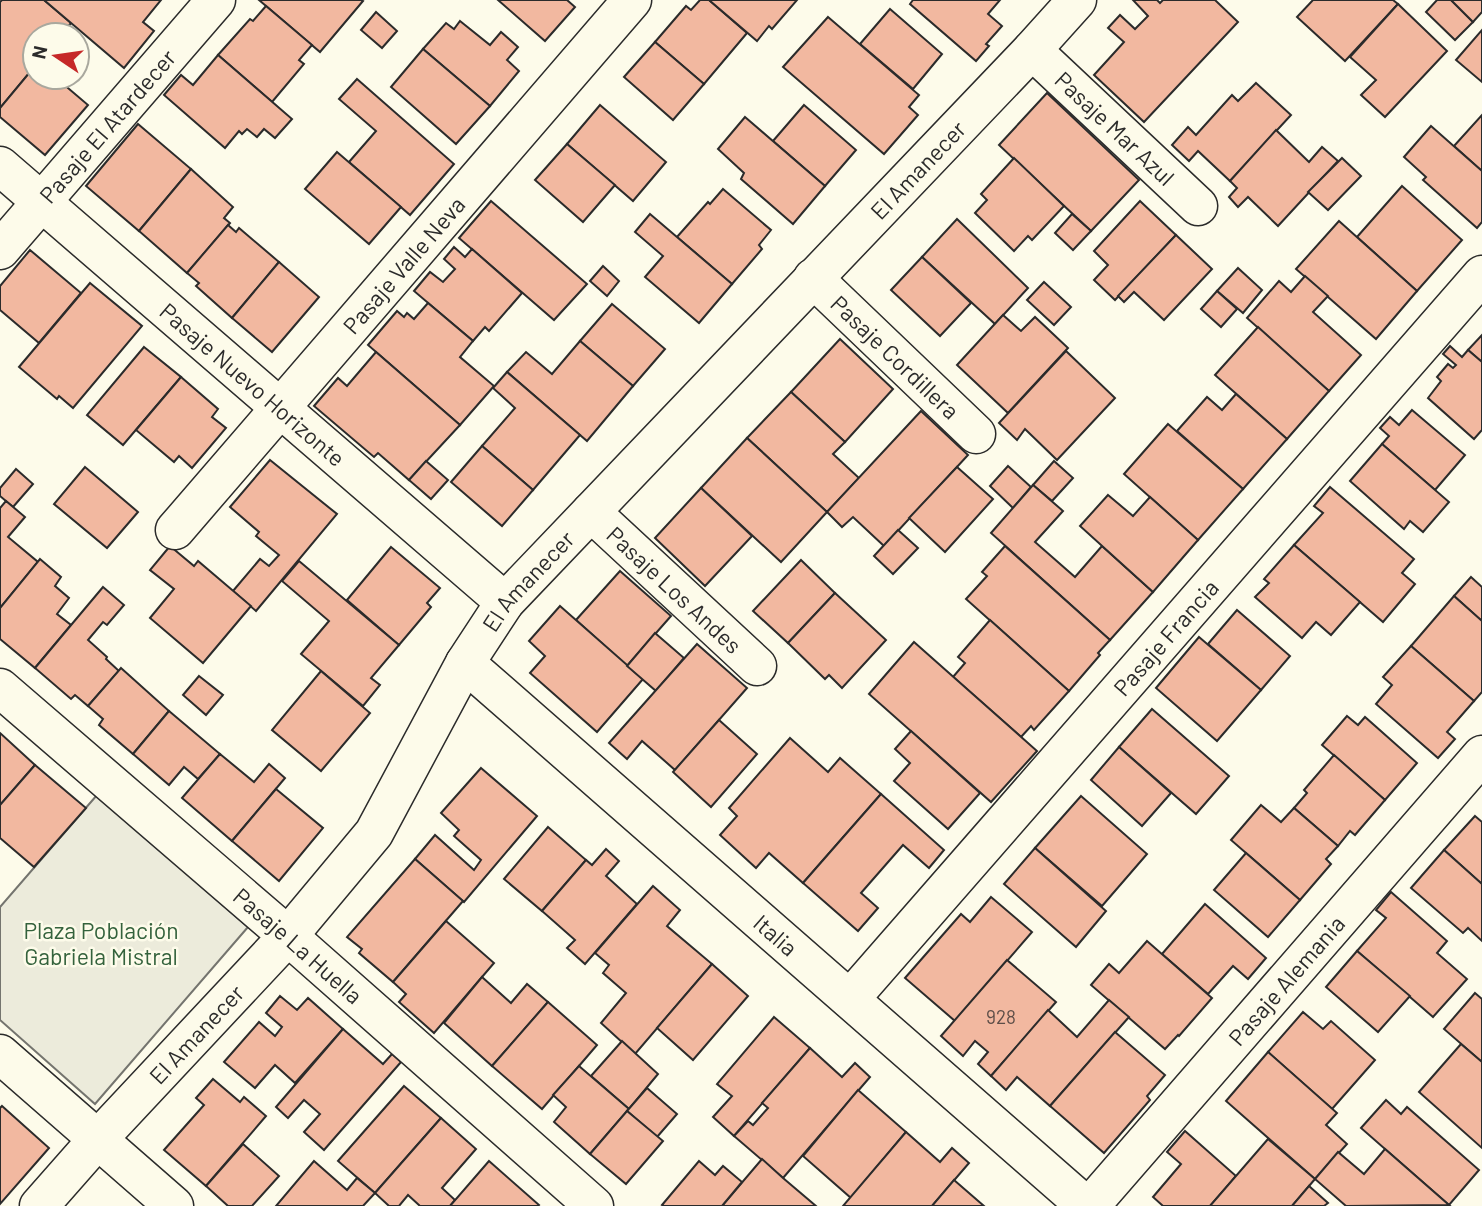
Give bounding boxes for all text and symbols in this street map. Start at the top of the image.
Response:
north arrow [21,21,91,91]
text: N [26,43,52,61]
street label: Pasaje El Atardecer [33,43,182,208]
street label: Pasaje Mar Azul [1049,65,1181,191]
street label: El Amanecer [864,114,972,225]
street label: Pasaje Valle Neva [337,191,470,339]
street label: Pasaje Cordillera [825,289,965,425]
street label: Pasaje Nuevo Horizonte [155,297,351,472]
street label: Pasaje Los Andes [601,520,748,659]
street label: El Amanecer [476,524,580,637]
street label: Pasaje Francia [1107,573,1224,701]
street label: Pasaje La Huella [228,882,369,1009]
street label: Italia [748,908,804,962]
street label: Pasaje Alemania [1222,910,1350,1051]
park label: Plaza Población Gabriela Mistral [23,916,179,970]
street label: El Amanecer [143,978,250,1090]
house number: 928 [986,1005,1016,1028]

